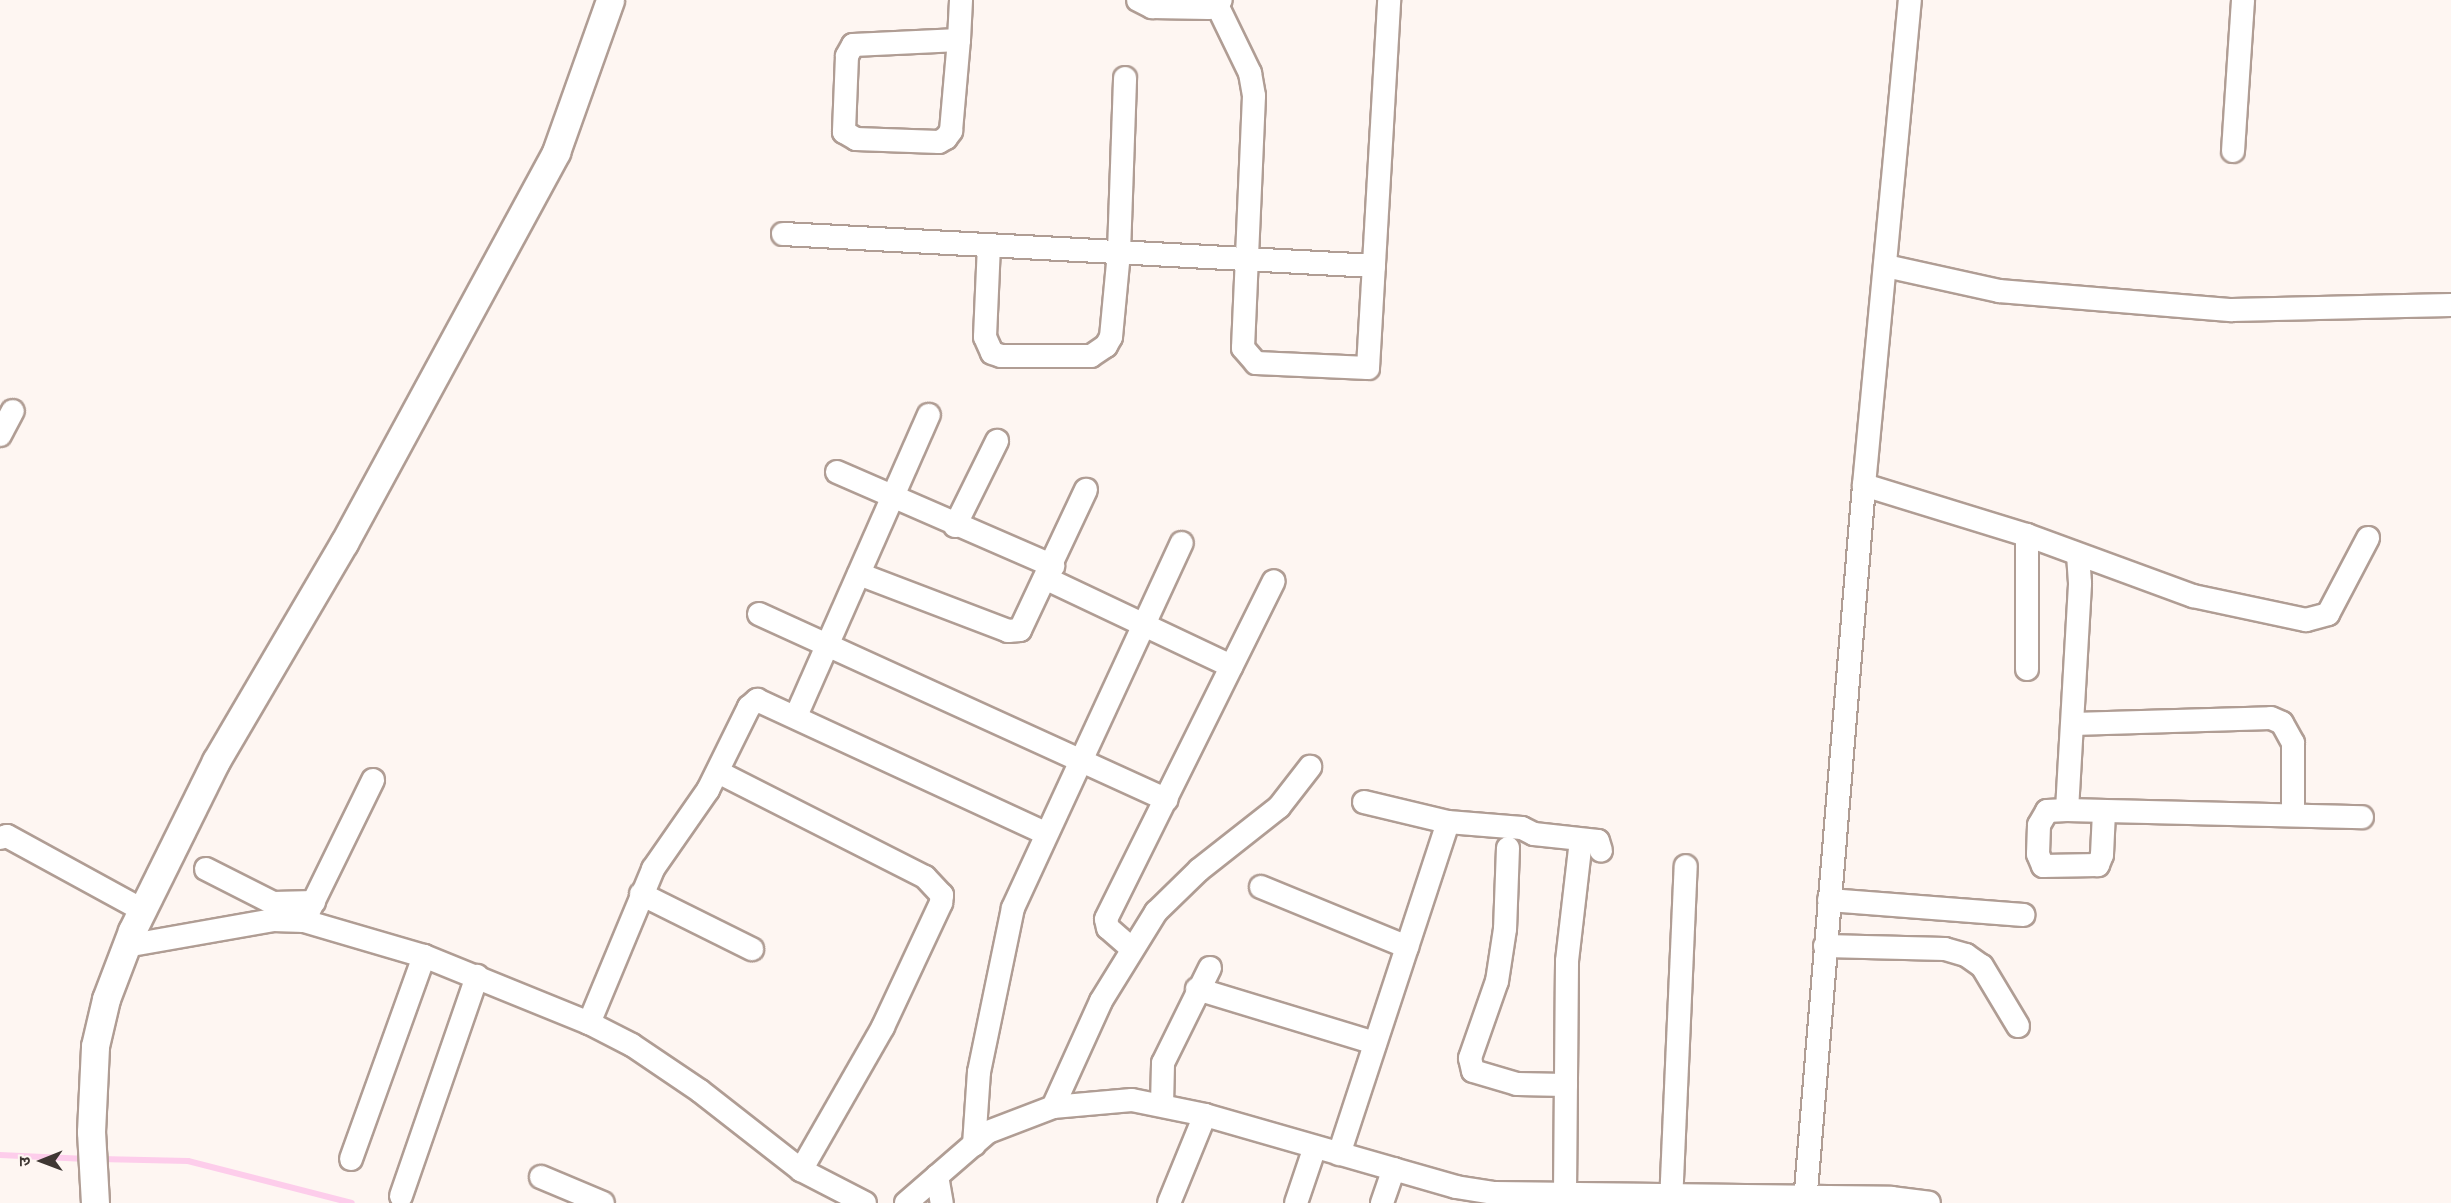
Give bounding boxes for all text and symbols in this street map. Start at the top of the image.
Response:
north arrow [12,1131,72,1191]
text: उ [14,1156,34,1166]

